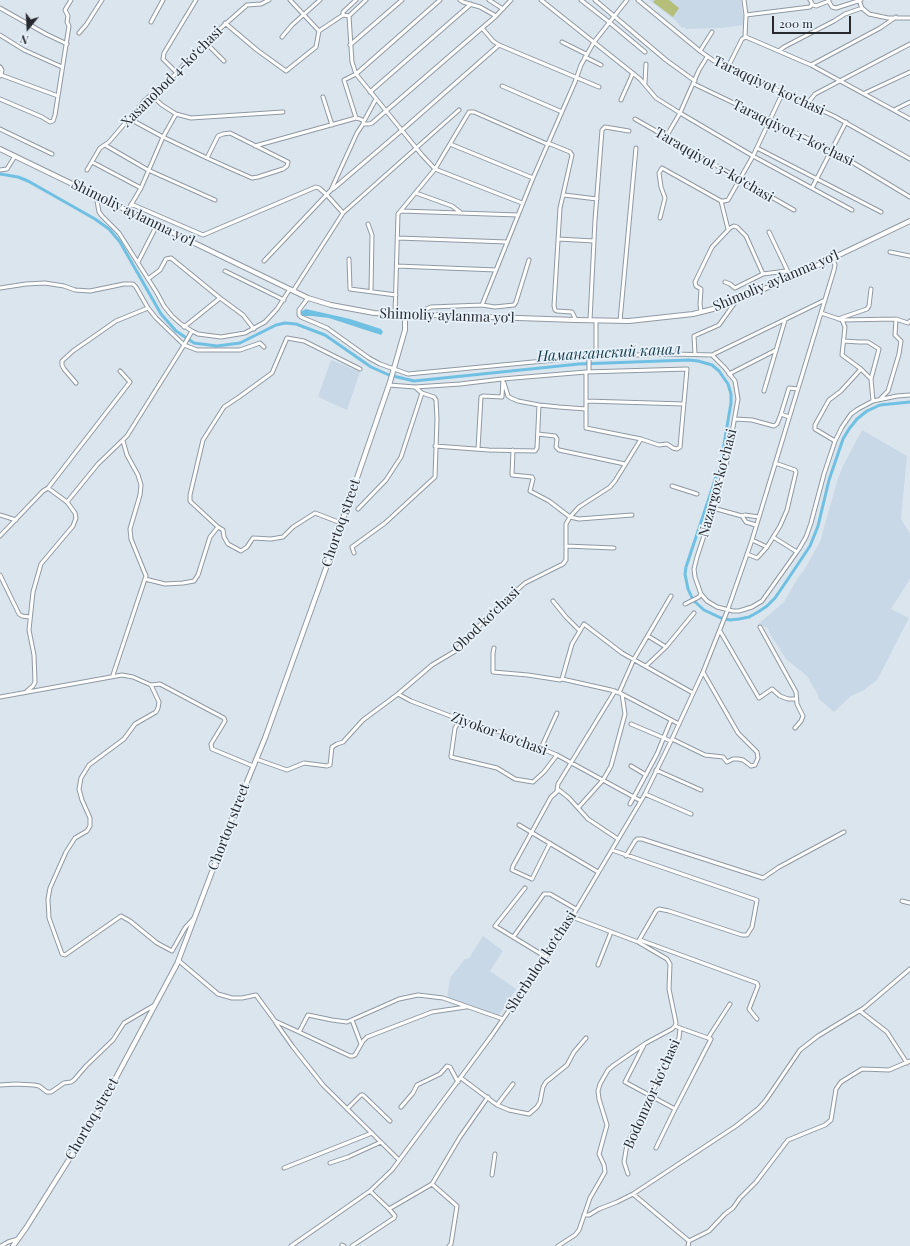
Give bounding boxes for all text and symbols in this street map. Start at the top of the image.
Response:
north arrow [8,8,48,48]
scale bar [774,8,853,34]
text: 200 m [779,15,813,31]
street label: Xasanobod 4-koʻchasi [118,23,226,131]
text: N [18,32,30,48]
street label: Taraqqiyot koʻchasi [711,53,827,119]
street label: Taraqqiyot 1-koʻchasi [729,96,857,170]
street label: Taraqqiyot 3-koʻchasi [652,124,776,206]
street label: Shimoliy aylanma yoʻl [69,176,197,250]
street label: Shimoliy aylanma yoʻl [710,247,842,315]
street label: Shimoliy aylanma yoʻl [379,305,515,327]
water label: Наманганский канал [537,340,681,366]
street label: Nazargox koʻchasi [695,427,741,539]
street label: Chortoq street [318,477,364,569]
street label: Obod koʻchasi [449,584,523,656]
street label: Ziyokor koʻchasi [449,709,549,759]
street label: Chortoq street [205,781,253,873]
street label: Sherbuloq koʻchasi [502,908,580,1016]
street label: Bodomzor koʻchasi [620,1037,684,1151]
street label: Chortoq street [62,1075,122,1163]

